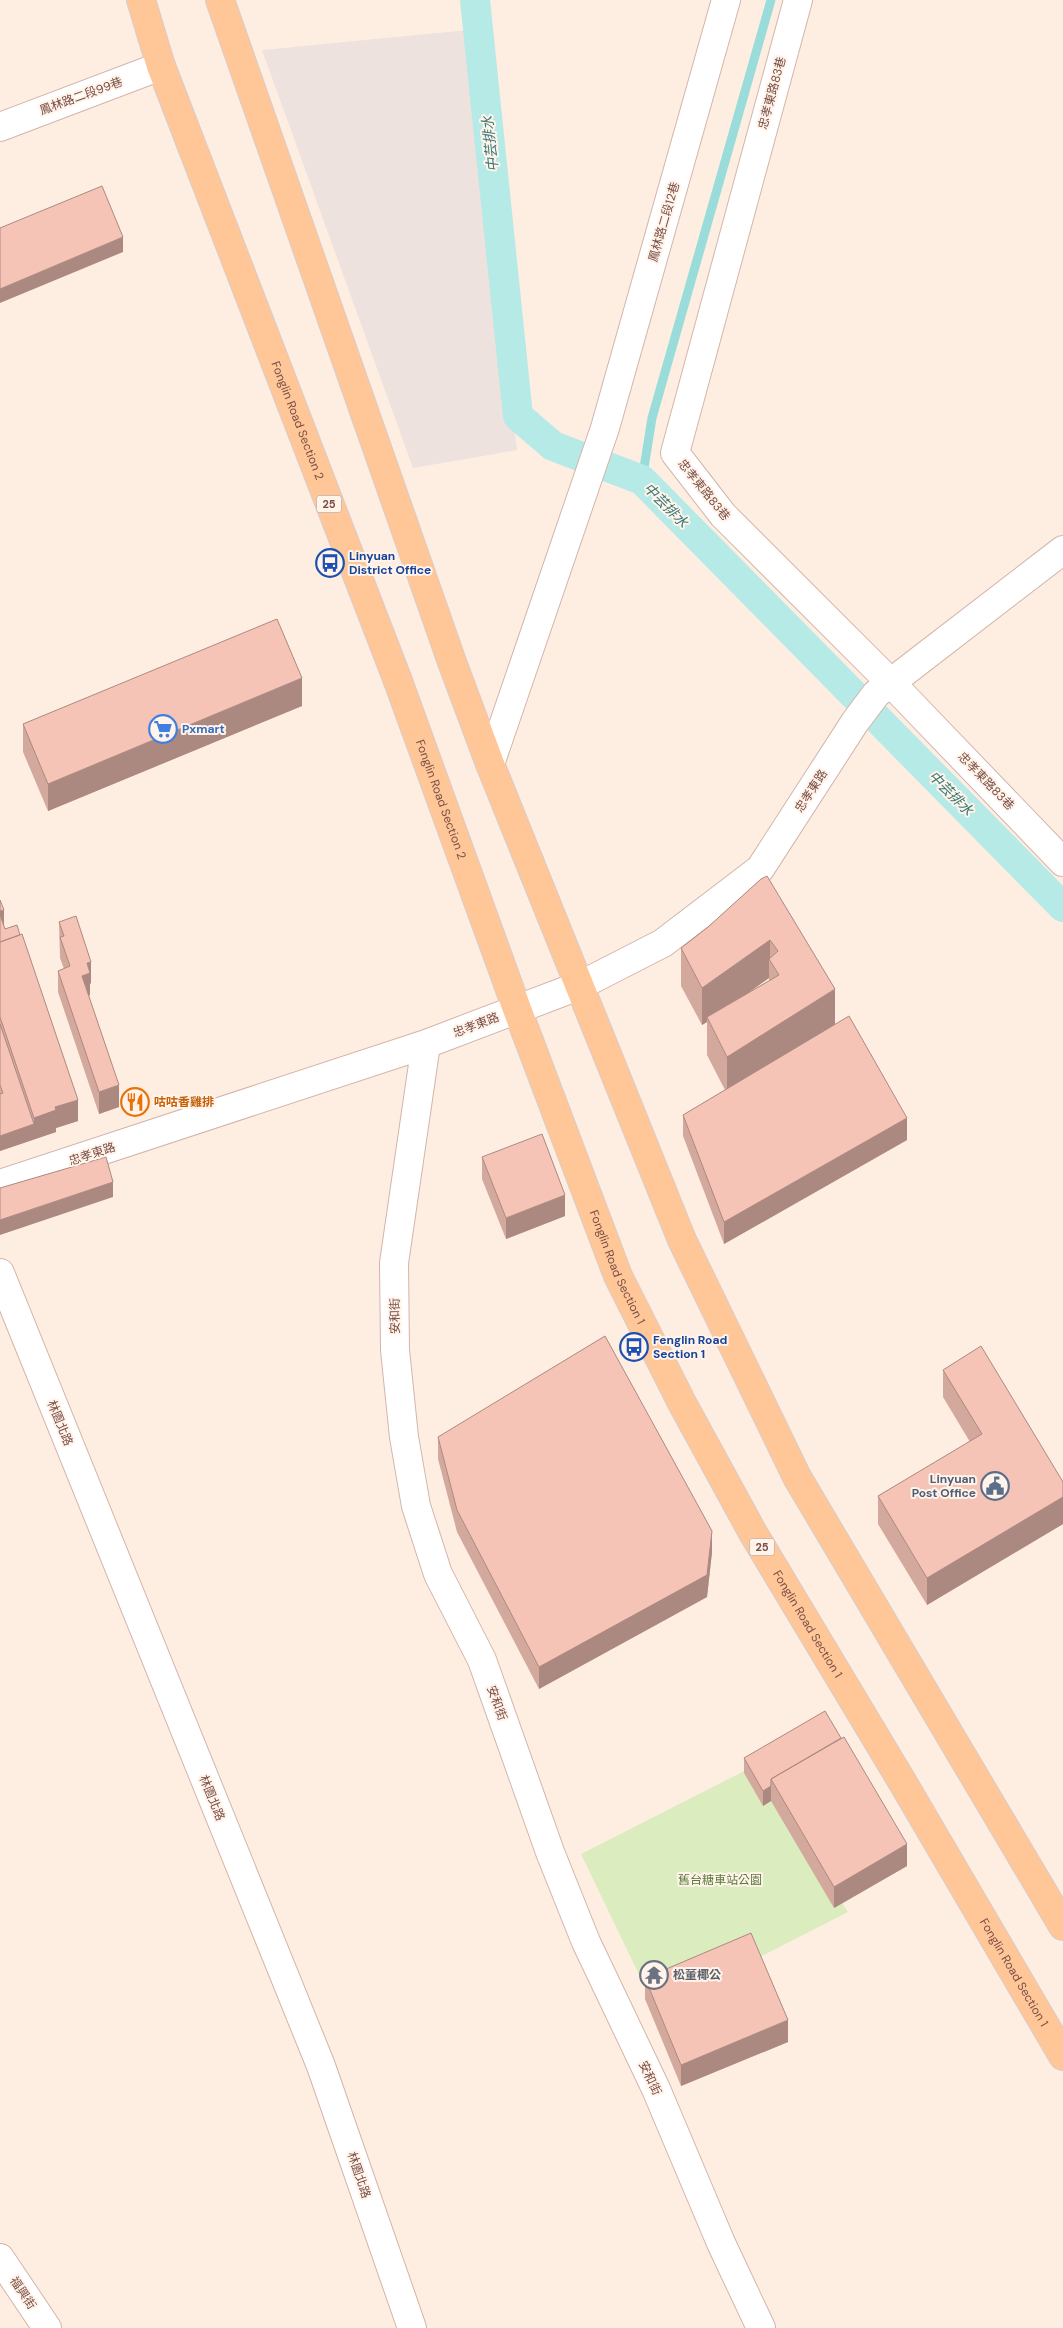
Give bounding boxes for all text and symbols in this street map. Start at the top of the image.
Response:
street label: 忠孝東路83巷 [755,55,789,131]
street label: 鳳林路二段99巷 [37,74,125,118]
water label: 中芸排水 [478,114,502,173]
street label: 鳳林路二段12巷 [645,180,683,264]
street label: Fonglin Road Section 2 [268,359,328,482]
street label: 忠孝東路83巷 [674,456,734,524]
water label: 中芸排水 [640,479,693,532]
road number: 25 [316,496,342,512]
bus stop icon: Linyuan District Office [315,548,345,578]
place label: Linyuan District Office [349,548,431,578]
supermarket icon: Pxmart [148,714,178,744]
place label: Pxmart [182,721,225,737]
street label: Fonglin Road Section 2 [412,737,470,861]
street label: 忠孝東路83巷 [954,749,1018,813]
street label: 忠孝東路 [791,767,831,815]
water label: 中芸排水 [925,767,978,820]
street label: 忠孝東路 [451,1009,501,1041]
restaurant icon: 咕咕香雞排 [120,1087,150,1117]
place label: 咕咕香雞排 [154,1094,214,1110]
street label: 忠孝東路 [67,1139,117,1169]
street label: Fonglin Road Section 1 [586,1208,649,1327]
street label: 安和街 [387,1298,403,1334]
bus stop icon: Fenglin Road Section 1 [619,1332,649,1362]
place label: Fenglin Road Section 1 [653,1332,727,1362]
street label: 林園北路 [44,1398,76,1448]
place label: Linyuan Post Office [912,1471,976,1501]
public building icon: Linyuan Post Office [980,1471,1010,1501]
road number: 25 [750,1538,774,1555]
street label: Fonglin Road Section 1 [769,1567,846,1681]
street label: 安和街 [483,1683,511,1723]
street label: 林園北路 [196,1773,228,1823]
park label: 舊台糖車站公園 [678,1872,762,1888]
street label: Fonglin Road Section 1 [976,1916,1052,2030]
temple icon: 松董椰公 [639,1960,669,1990]
place label: 松董椰公 [673,1967,721,1983]
street label: 安和街 [635,2058,665,2098]
street label: 林園北路 [344,2150,374,2200]
street label: 福興街 [6,2274,40,2312]

